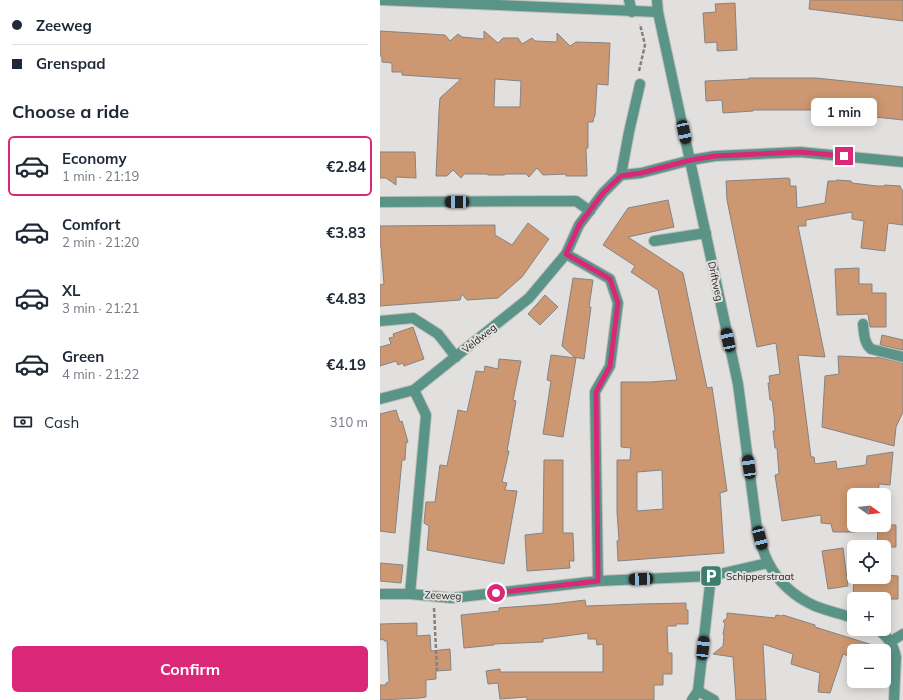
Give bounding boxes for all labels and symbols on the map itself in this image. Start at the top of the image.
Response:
callout: 1 min [811,98,877,126]
car [676,119,692,145]
route end [835,147,853,165]
car [445,196,469,208]
street label: Driftweg [705,260,726,302]
street label: Veldweg [460,321,499,356]
car [720,327,736,353]
car [741,454,757,480]
north arrow [847,488,891,532]
car [751,525,769,551]
parking icon: Schipperstraat [698,563,724,589]
place label: Schipperstraat [726,570,794,583]
car [629,573,653,585]
route start [487,584,505,602]
street label: Zeeweg [424,588,462,603]
car [696,635,710,661]

